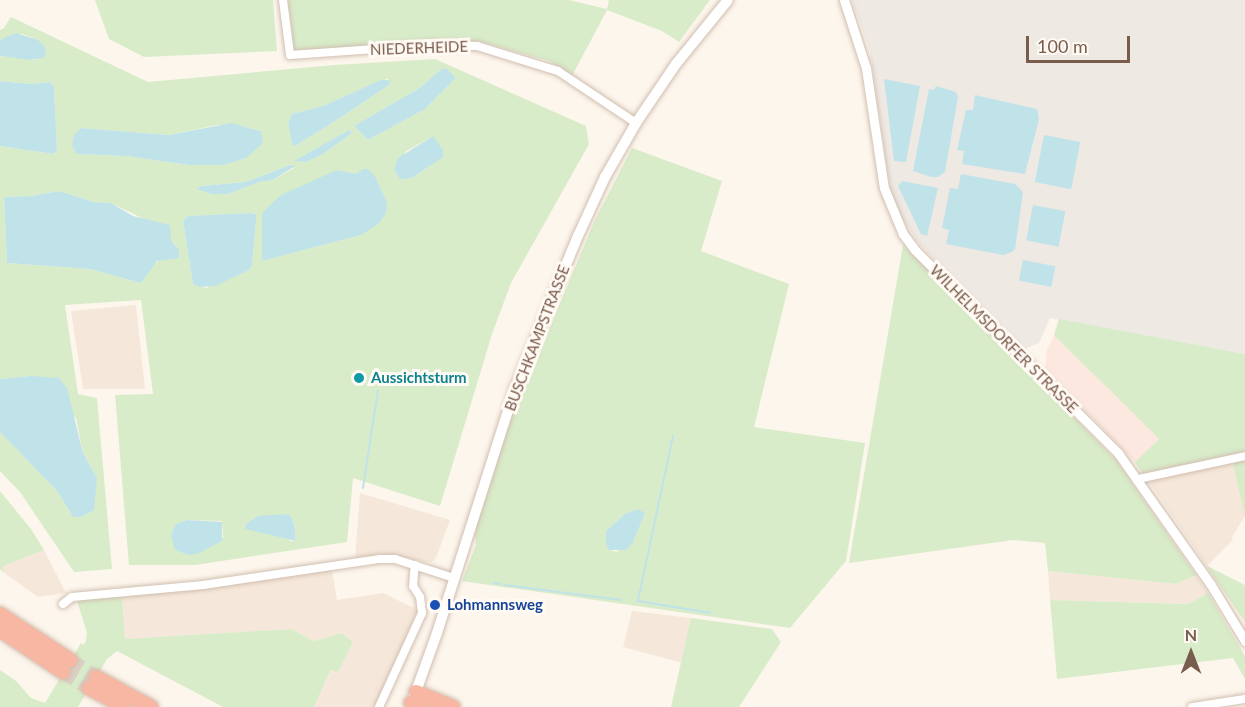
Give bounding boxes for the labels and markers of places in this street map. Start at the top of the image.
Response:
place label: Aussichtsturm [371,369,467,387]
marker: Aussichtsturm [352,371,366,385]
place label: Lohmannsweg [447,596,543,614]
marker: Lohmannsweg [428,598,442,612]

